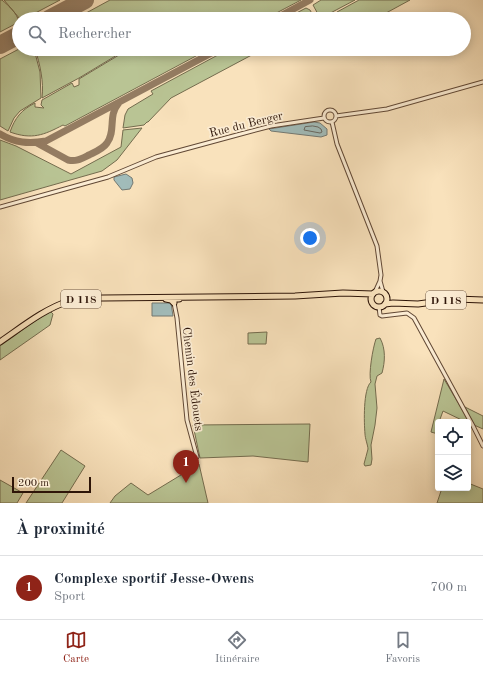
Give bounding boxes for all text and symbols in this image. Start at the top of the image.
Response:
search box [12,12,471,56]
icon: search [26,23,48,45]
text: Rechercher [58,27,131,42]
street label: Rue du Berger [208,110,284,140]
your location [300,228,320,248]
road number: D 118 [61,290,101,308]
road number: D 118 [426,291,466,309]
street label: Chemin des Édouets [180,326,207,432]
map controls [435,419,471,491]
button: locate [435,419,471,455]
pin: 1 [173,450,199,483]
button: layers [435,455,471,491]
scale bar [12,475,91,494]
text: 200 m [18,478,49,489]
text: À proximité [16,521,105,538]
text: Complexe sportif Jesse-Owens [54,572,254,587]
text: 1 [25,581,33,594]
text: 700 m [430,581,467,594]
text: Sport [54,590,85,603]
tab: Carte [63,629,89,667]
tab: Itinéraire [215,629,260,667]
tab: Favoris [385,629,420,667]

